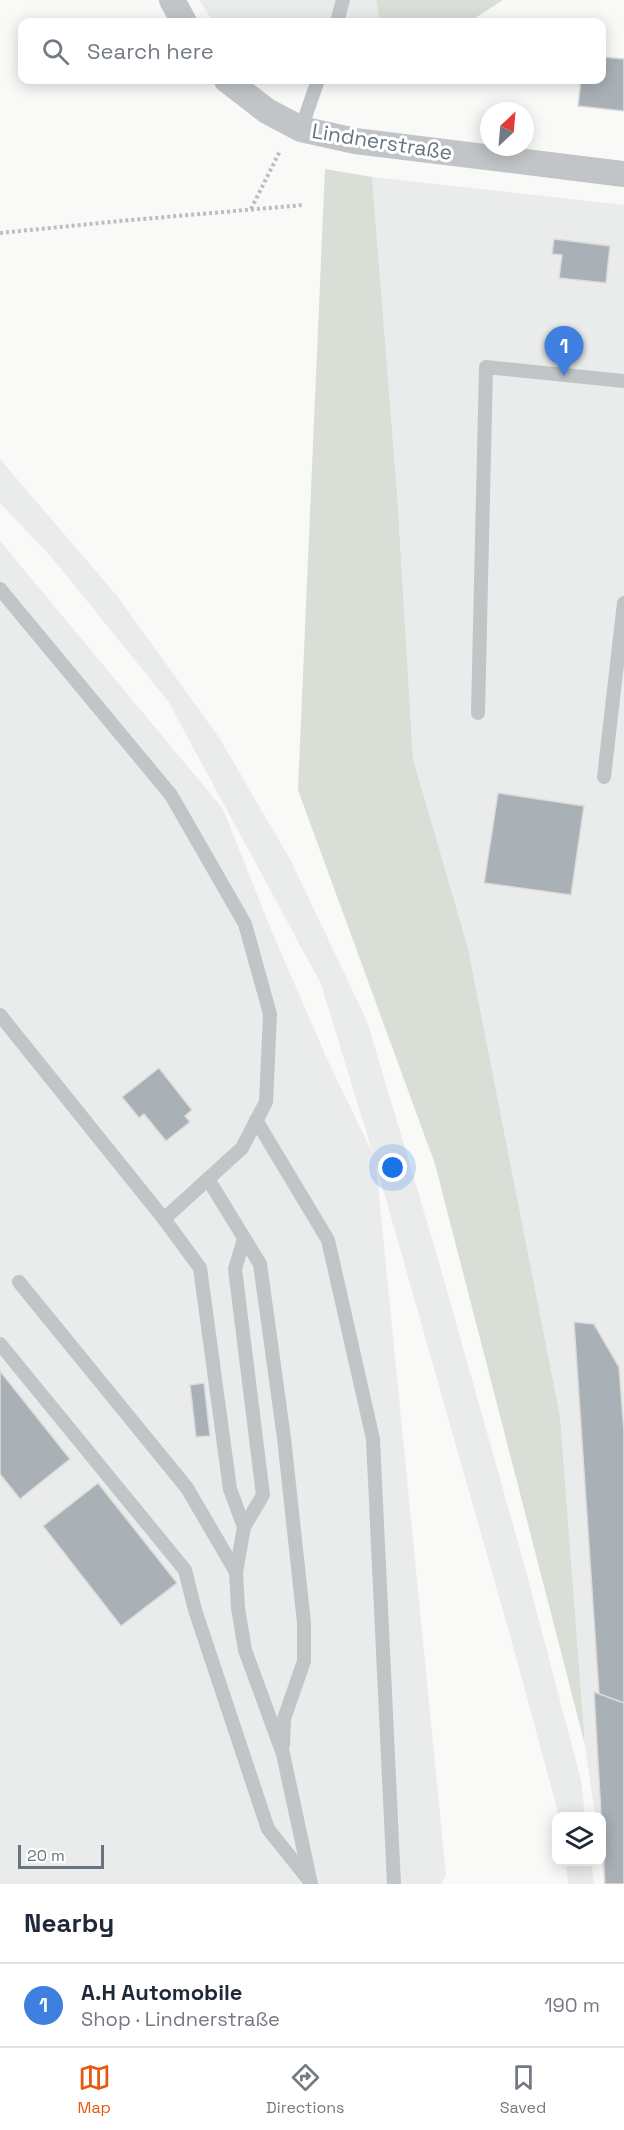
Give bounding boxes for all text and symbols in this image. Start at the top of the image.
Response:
search box [18,18,606,84]
icon: search [39,35,72,68]
text: Search here [87,37,214,65]
north arrow [480,102,534,156]
street label: Lindnerstraße [310,117,454,166]
pin: 1 [544,326,584,376]
your location [378,1153,407,1182]
map controls [552,1812,606,1866]
button: layers [552,1812,606,1866]
scale bar [18,1842,104,1870]
text: 20 m [27,1845,65,1866]
text: Nearby [24,1906,114,1940]
text: A.H Automobile [81,1978,243,2006]
text: 1 [39,1992,48,2018]
text: 190 m [544,1992,600,2018]
text: Shop · Lindnerstraße [81,2006,280,2032]
tab: Map [78,2061,111,2118]
tab: Directions [266,2061,345,2118]
tab: Saved [500,2061,546,2118]

